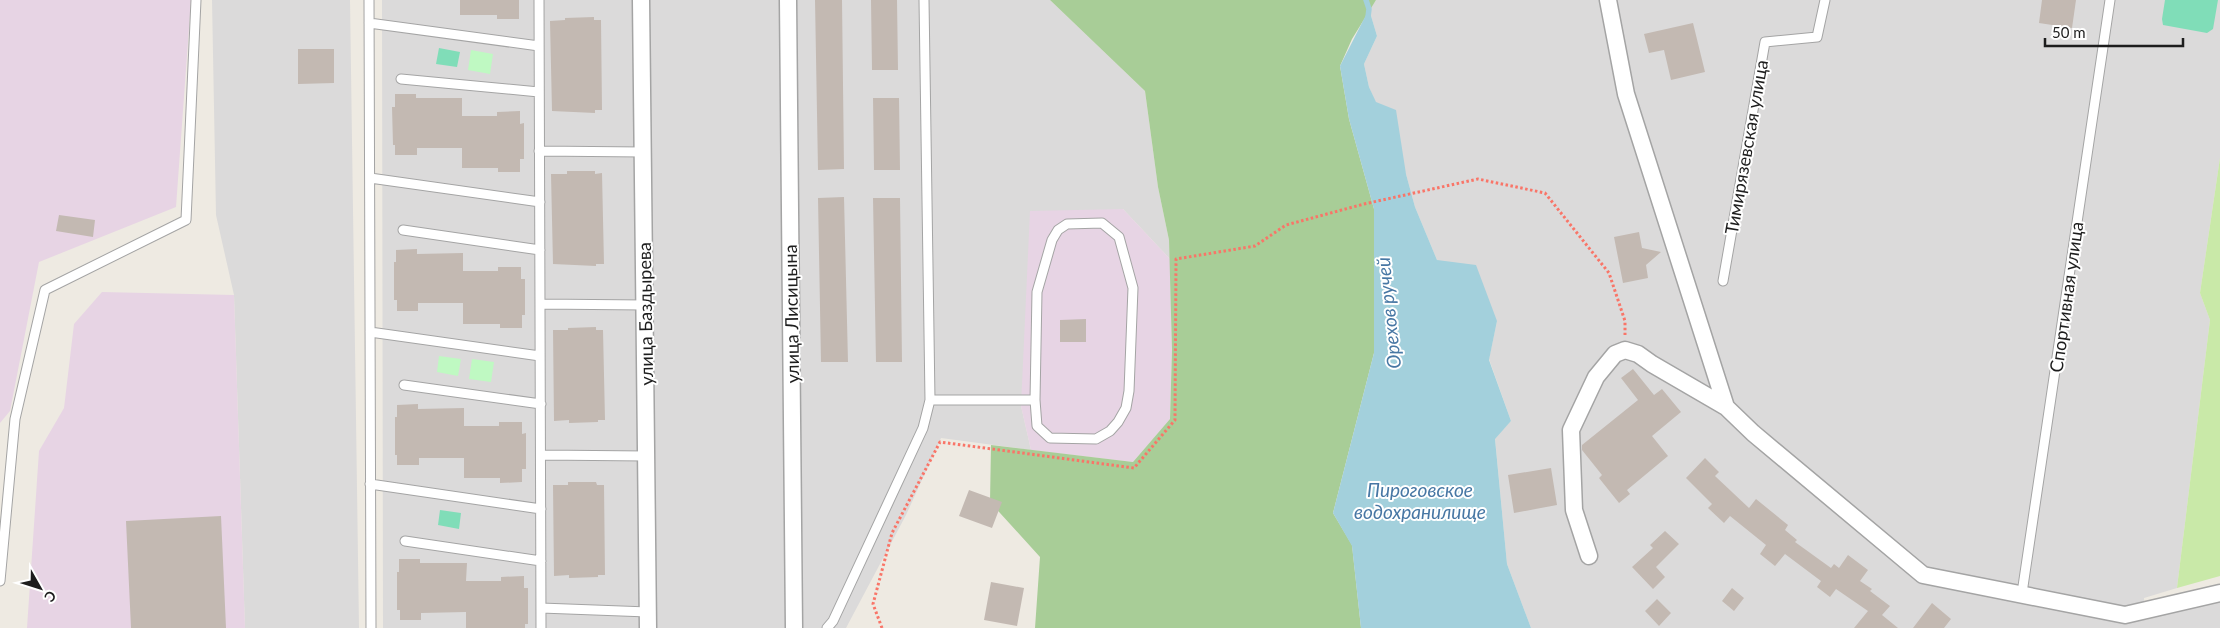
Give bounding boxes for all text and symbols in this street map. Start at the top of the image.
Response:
scale bar [2045,15,2182,47]
text: 50 m [2052,23,2086,41]
street label: Тимирязевская улица [1720,58,1772,236]
street label: Спортивная улица [2045,220,2087,374]
street label: улица Баздырева [633,242,657,386]
street label: улица Лисицына [779,244,803,384]
water label: Орехов ручей [1371,256,1405,370]
water label: Пироговское водохранилище [1354,478,1486,523]
north arrow [15,563,65,613]
text: С [41,588,60,606]

